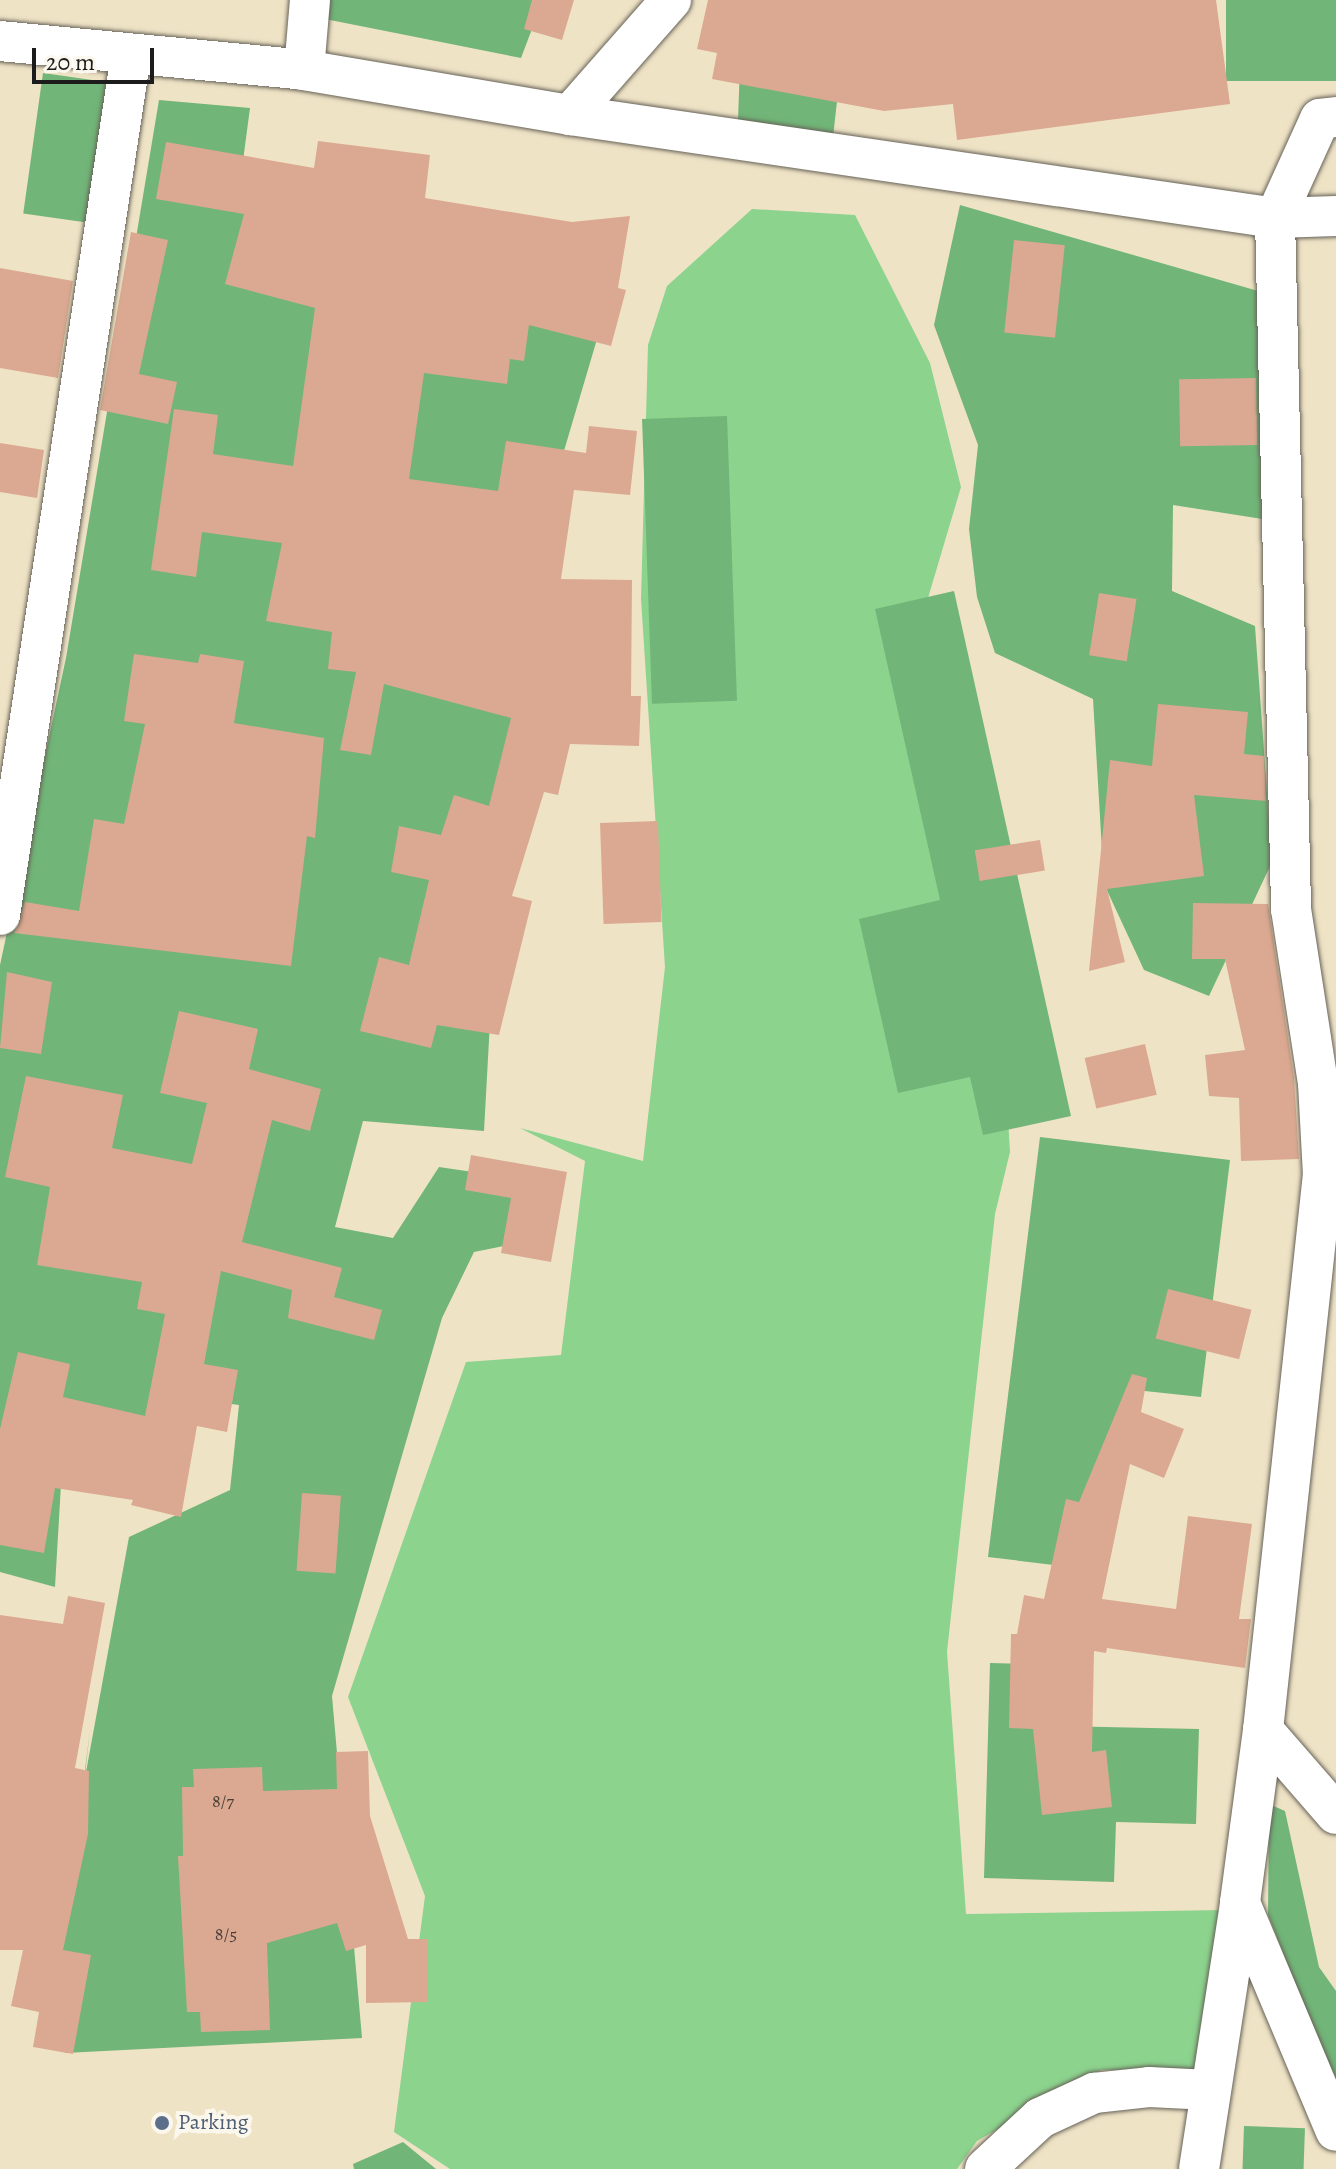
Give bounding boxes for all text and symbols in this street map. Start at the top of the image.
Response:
scale bar [36,32,158,82]
text: 20 m [46,46,95,78]
house number: 8/7 [212,1790,234,1812]
house number: 8/5 [215,1923,237,1945]
place label: Parking [178,2110,249,2136]
marker: Parking [153,2114,171,2132]

